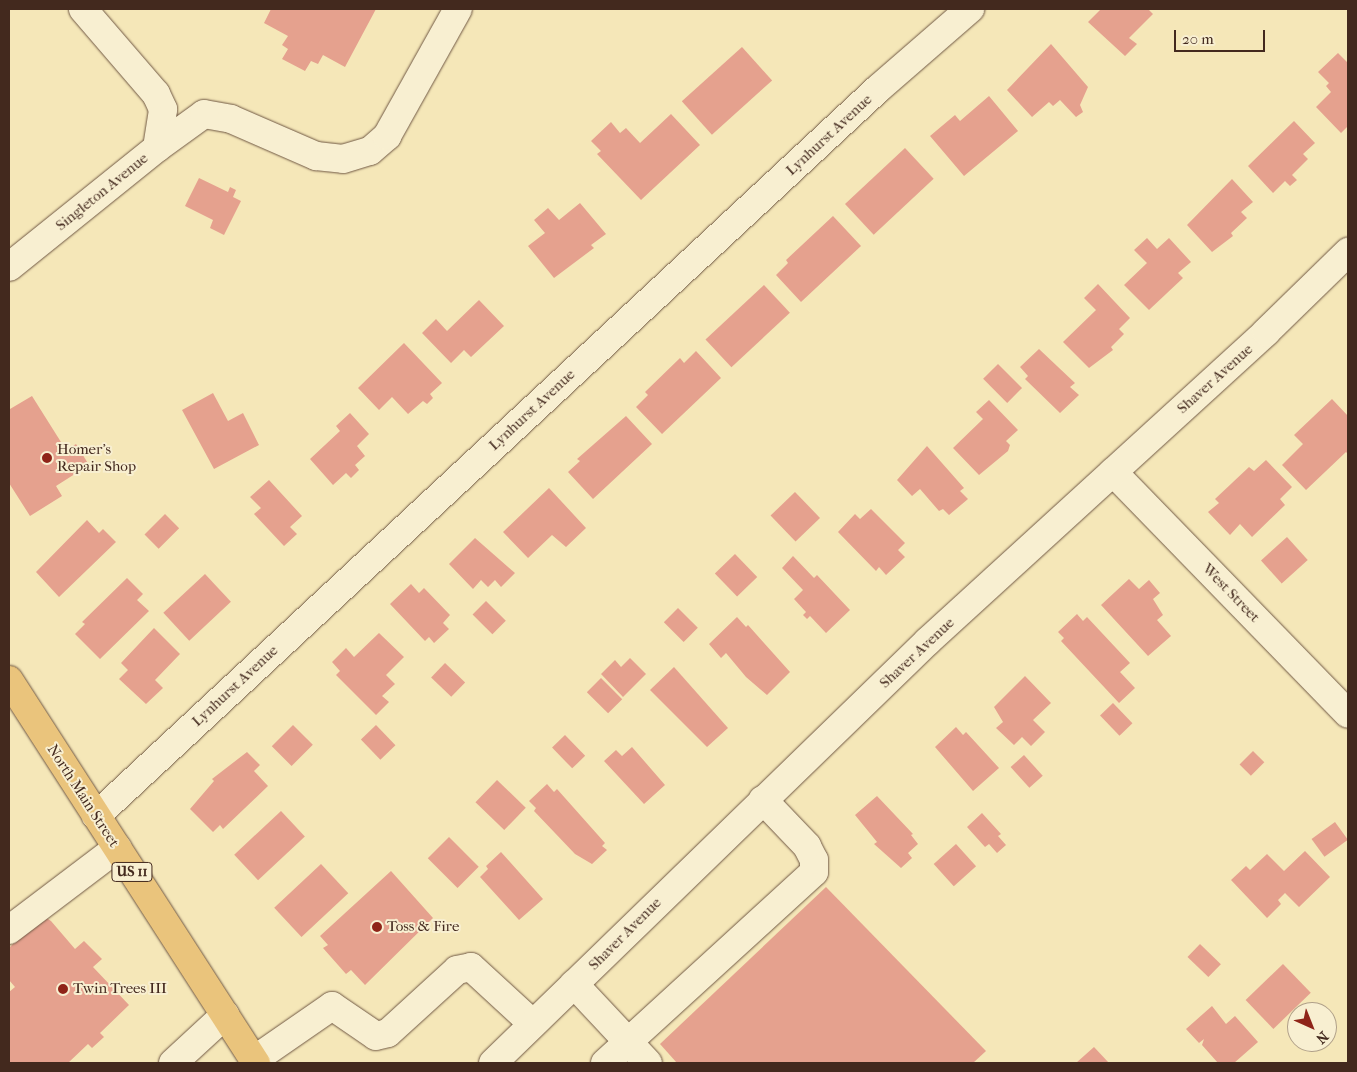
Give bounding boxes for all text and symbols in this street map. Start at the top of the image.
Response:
scale bar [1177,20,1268,52]
text: 20 m [1182,30,1214,48]
street label: Lynhurst Avenue [782,91,876,179]
street label: Singleton Avenue [52,149,152,235]
street label: Shaver Avenue [1174,340,1256,418]
street label: Lynhurst Avenue [485,366,579,454]
place label: Homer's Repair Shop [57,440,136,475]
marker: Homer's Repair Shop [41,452,53,464]
street label: West Street [1199,560,1263,626]
street label: Shaver Avenue [876,614,958,692]
street label: Lynhurst Avenue [188,642,282,730]
street label: North Main Street [43,741,123,851]
road number: US 11 [111,860,153,884]
street label: Shaver Avenue [585,894,665,974]
place label: Toss & Fire [387,918,459,936]
marker: Toss & Fire [371,921,383,933]
place label: Twin Trees III [73,980,167,998]
marker: Twin Trees III [57,983,69,995]
north arrow [1287,1002,1337,1052]
text: N [1312,1028,1332,1047]

